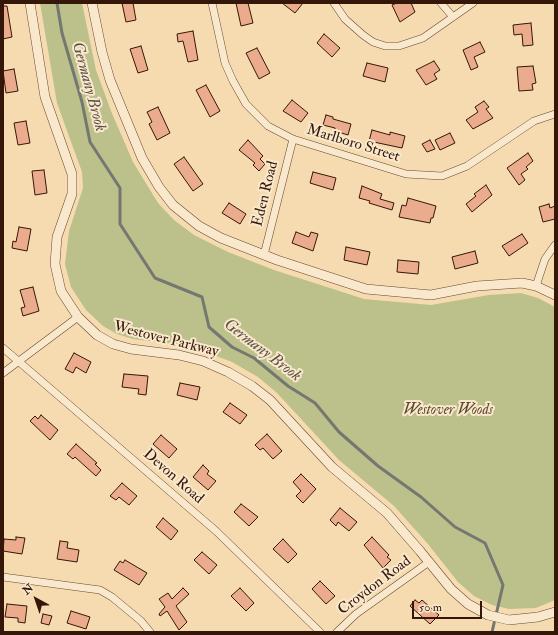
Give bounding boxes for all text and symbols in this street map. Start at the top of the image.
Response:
water label: Germany Brook [67,40,109,134]
street label: Marlboro Street [304,121,402,167]
street label: Eden Road [249,159,283,229]
water label: Germany Brook [220,316,304,386]
street label: Westover Parkway [112,318,220,362]
park label: Westover Woods [403,402,493,420]
street label: Devon Road [139,446,207,508]
street label: Croydon Road [335,553,415,619]
north arrow [16,579,56,619]
text: N [20,581,36,598]
scale bar [414,593,484,619]
text: 50 m [419,600,442,615]

